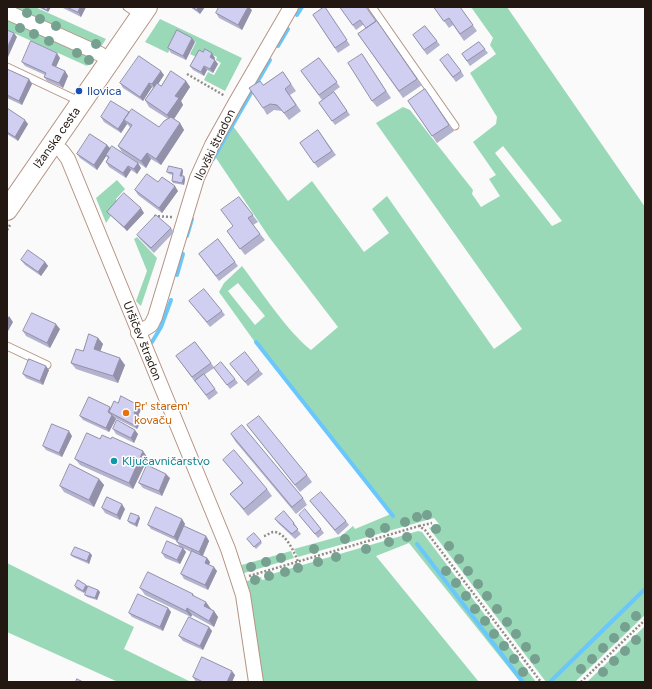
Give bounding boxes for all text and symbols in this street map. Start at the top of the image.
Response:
place label: Ilovica [87,84,121,98]
marker: Ilovica [74,86,84,96]
street label: Ižanska cesta [31,105,83,171]
street label: Ilovški štradon [192,107,238,183]
street label: Uršičev štradon [120,299,164,383]
place label: Pr' starem' kovaču [134,399,190,427]
marker: Pr' starem' kovaču [121,408,131,418]
place label: Ključavničarstvo [122,454,210,468]
marker: Ključavničarstvo [109,456,119,466]

